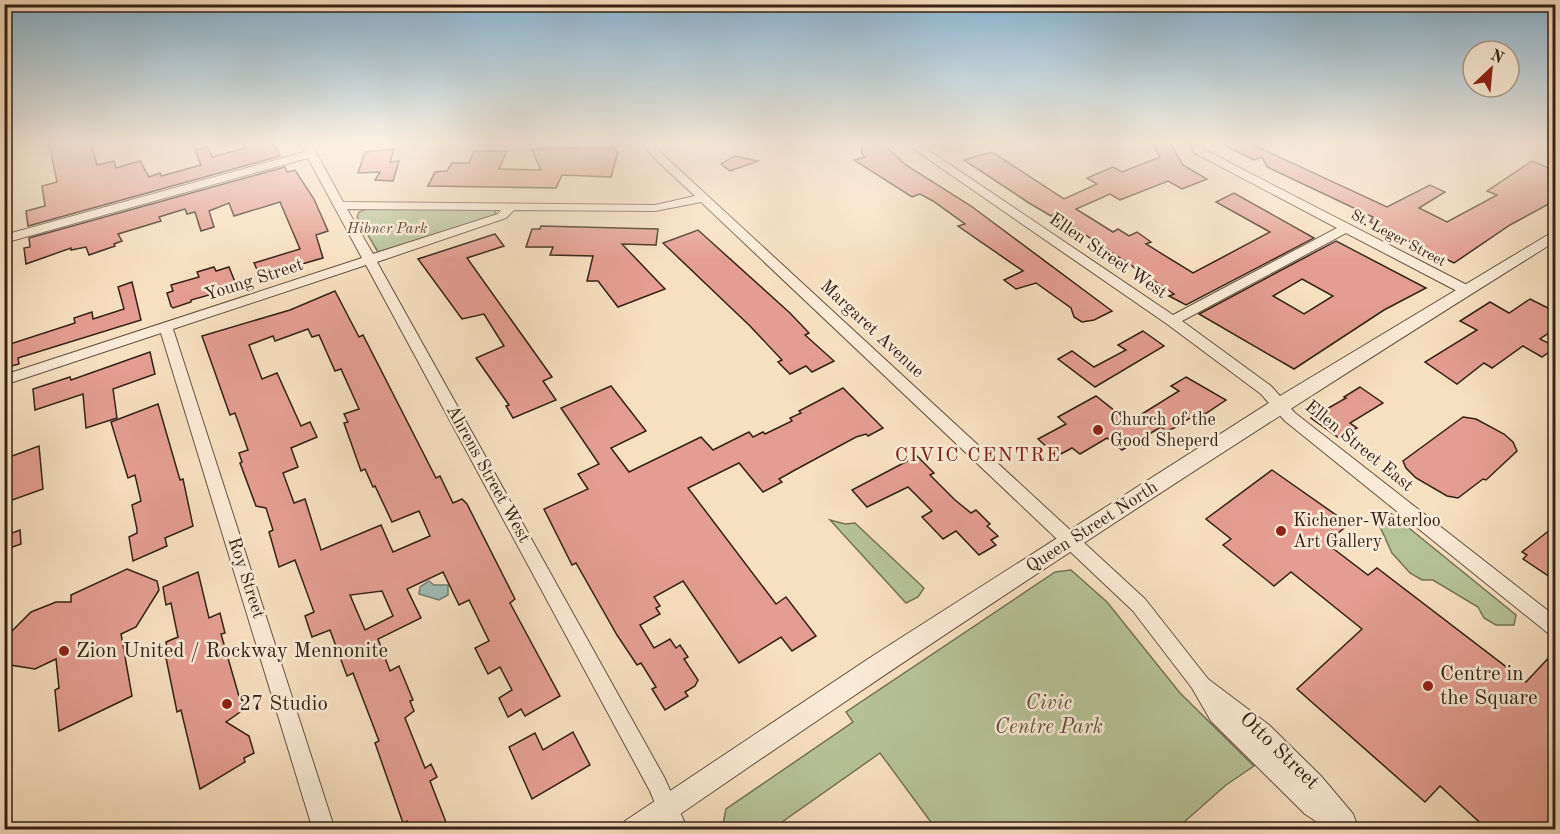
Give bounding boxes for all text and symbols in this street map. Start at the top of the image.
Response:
north arrow [1461,39,1521,99]
text: N [1488,47,1506,68]
street label: St. Leger Street [1348,208,1448,270]
street label: Ellen Street West [1046,210,1170,302]
park label: Hibner Park [346,222,427,237]
street label: Young Street [202,256,306,304]
street label: Margaret Avenue [817,277,927,381]
street label: Ellen Street East [1302,397,1416,495]
street label: Ahrens Street West [443,402,533,546]
place label: Church of the Good Sheperd [1110,411,1219,450]
marker: Church of the Good Sheperd [1091,423,1105,437]
district label: CIVIC CENTRE [895,446,1061,466]
street label: Queen Street North [1023,478,1161,576]
place label: Kichener-Waterloo Art Gallery [1293,512,1441,551]
marker: Kichener-Waterloo Art Gallery [1274,524,1288,538]
street label: Roy Street [224,535,268,621]
place label: Zion United / Rockway Mennonite [76,641,388,662]
marker: Zion United / Rockway Mennonite [57,644,71,658]
place label: Centre in the Square [1440,664,1538,709]
marker: Centre in the Square [1421,679,1435,693]
park label: Civic Centre Park [995,693,1103,738]
place label: 27 Studio [239,694,328,715]
marker: 27 Studio [220,697,234,711]
street label: Otto Street [1235,708,1323,794]

